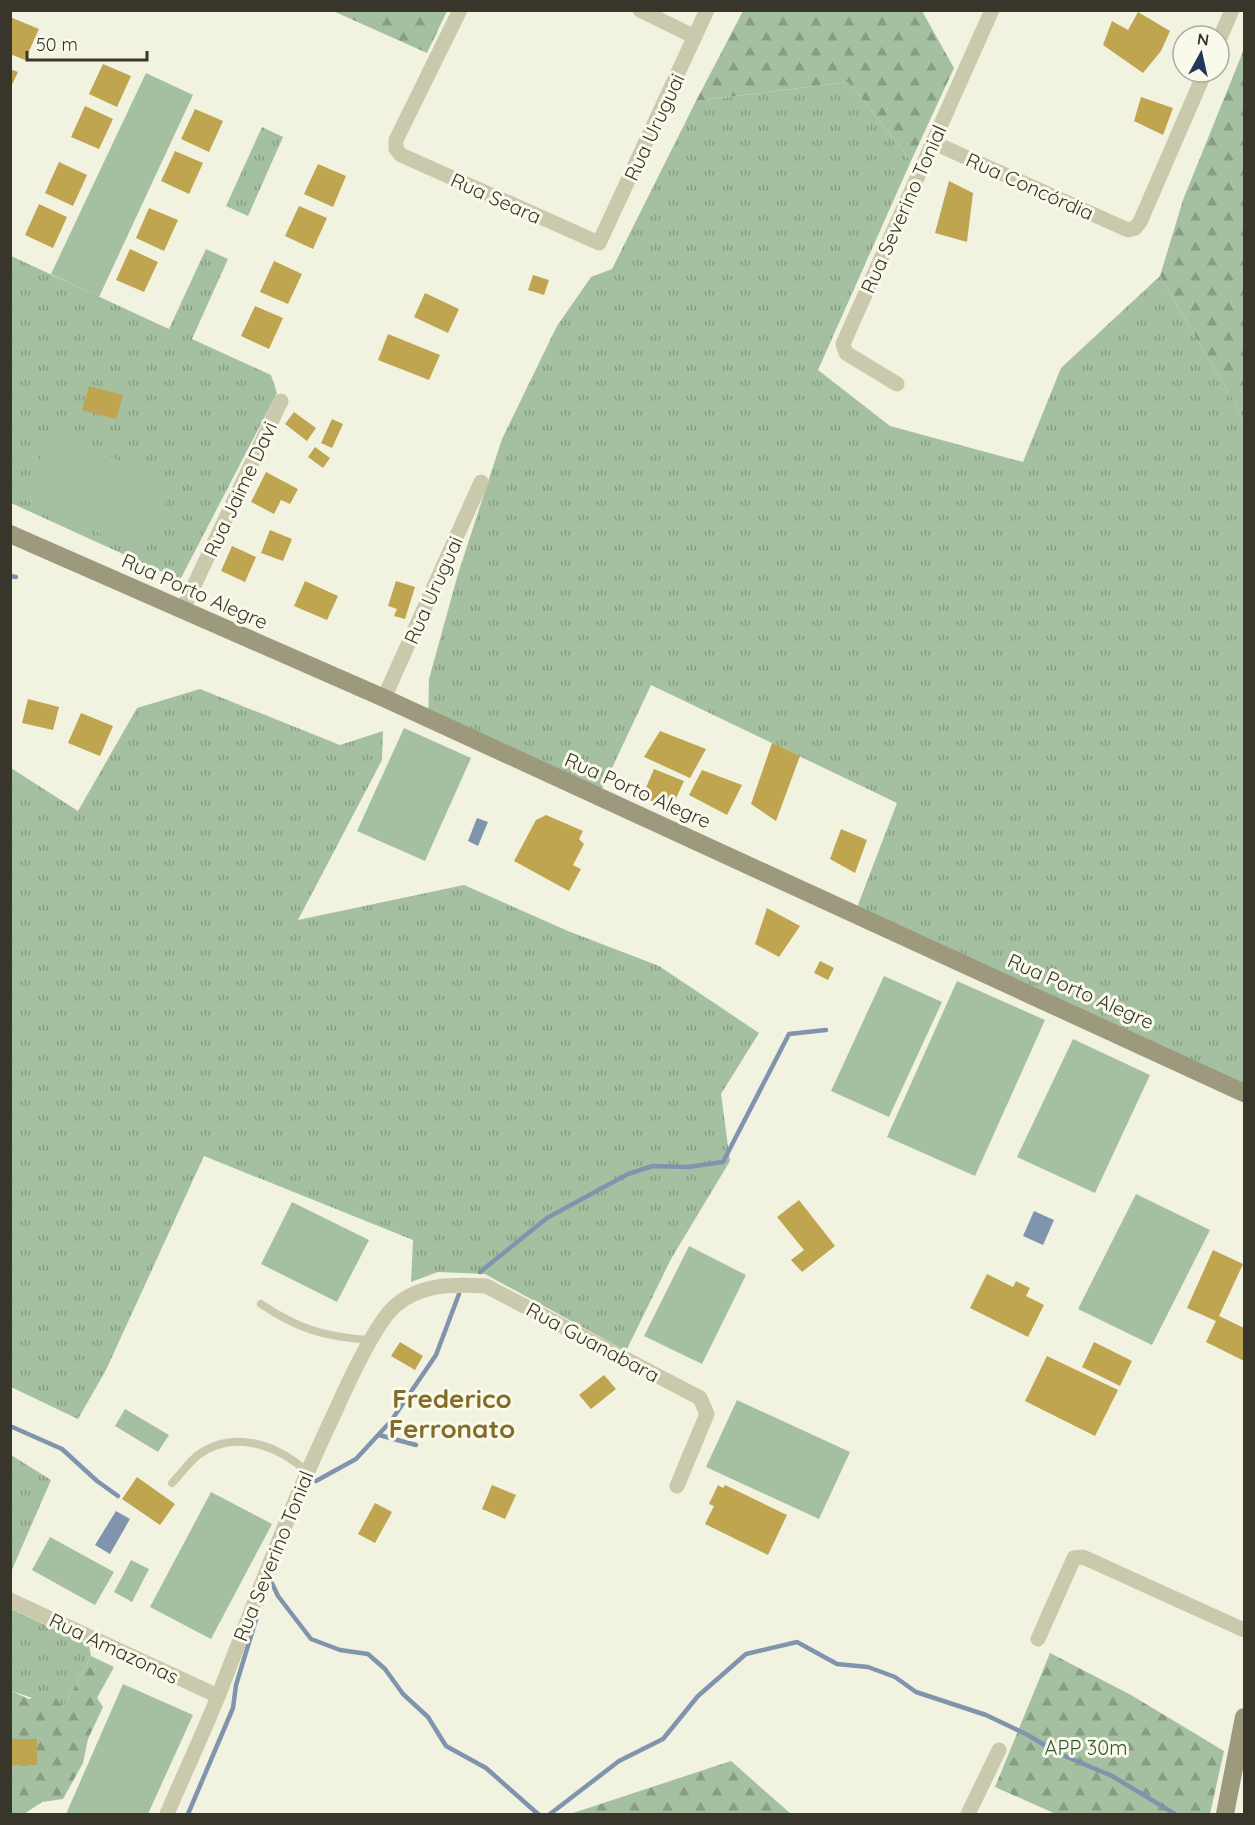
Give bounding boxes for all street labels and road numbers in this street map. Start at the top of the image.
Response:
street label: Rua Uruguai [618,69,690,185]
street label: Rua Severino Tonial [855,121,951,297]
street label: Rua Concórdia [962,147,1098,225]
street label: Rua Seara [447,167,545,229]
street label: Rua Jaime Davi [198,418,282,560]
street label: Rua Uruguai [398,532,468,648]
street label: Rua Porto Alegre [118,548,272,634]
street label: Rua Porto Alegre [561,747,715,833]
street label: Rua Porto Alegre [1004,948,1158,1034]
street label: Rua Guanabara [522,1296,664,1388]
street label: Rua Severino Tonial [227,1467,319,1645]
street label: Rua Amazonas [45,1607,183,1689]

